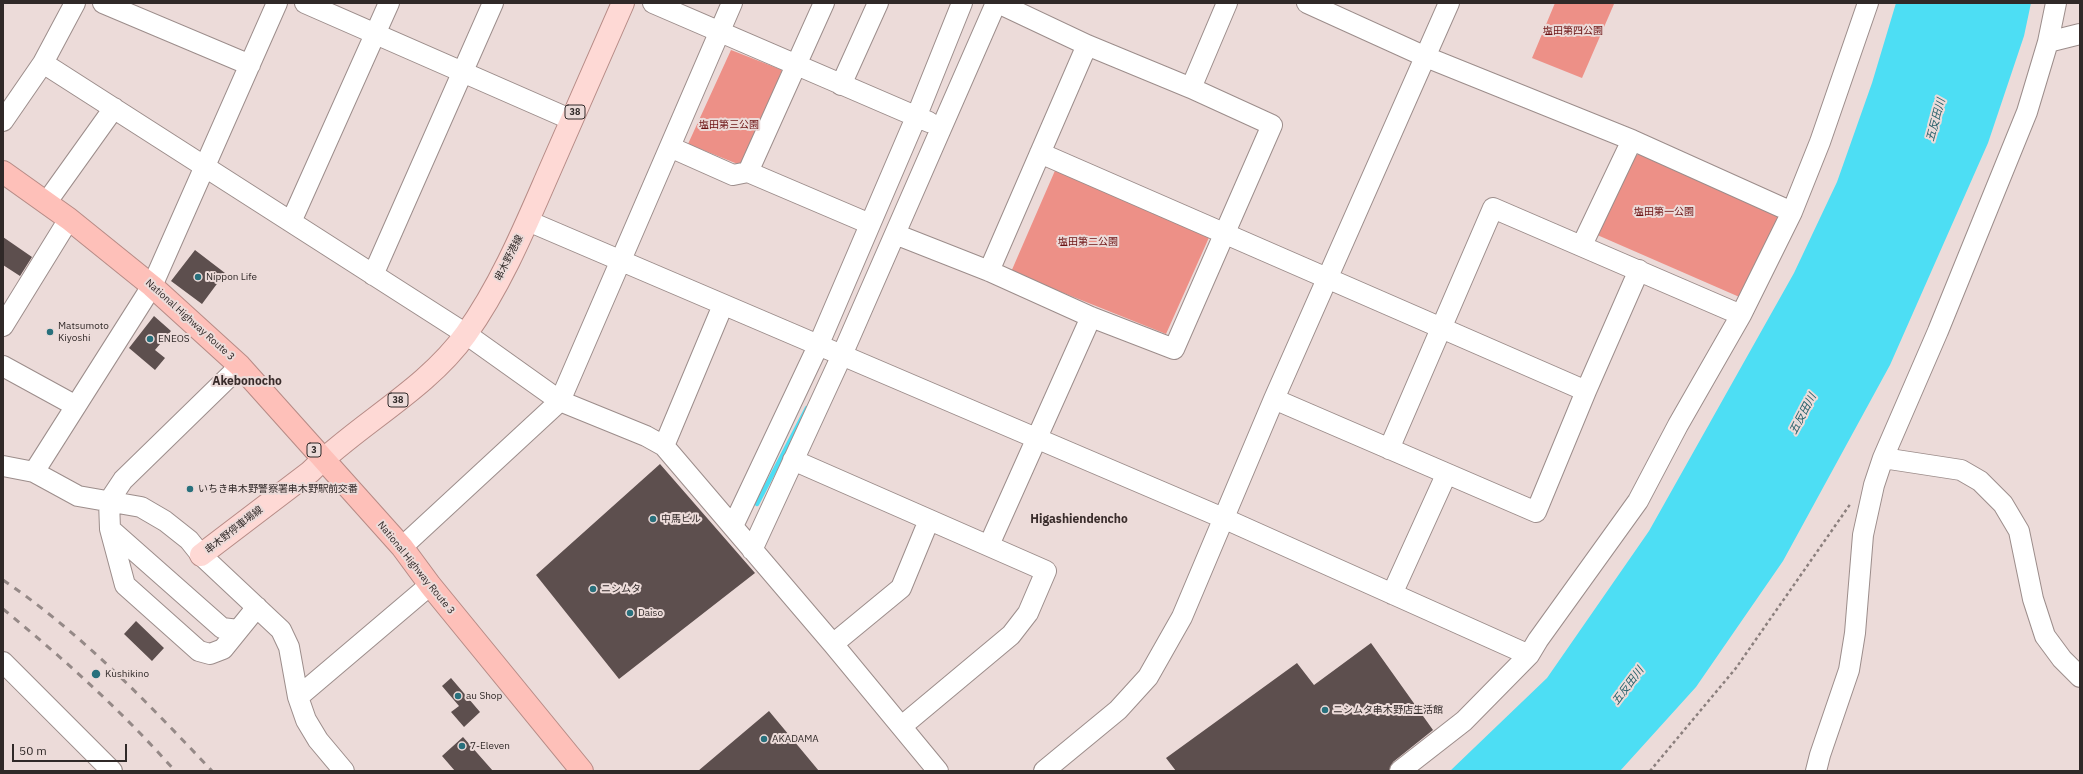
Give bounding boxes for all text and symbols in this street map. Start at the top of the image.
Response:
park label: 塩田第四公園 [1543,25,1603,37]
water label: 五反田川 [1924,97,1948,143]
road number: 38 [565,105,585,119]
park label: 塩田第三公園 [699,119,759,131]
park label: 塩田第一公園 [1634,206,1694,218]
street label: 串木野港線 [492,233,526,283]
park label: 塩田第二公園 [1058,236,1118,248]
place label: Nippon Life [206,271,257,283]
marker: Nippon Life [193,272,203,282]
street label: National Highway Route 3 [143,277,237,363]
place label: Matsumoto Kiyoshi [58,320,109,344]
marker: Matsumoto Kiyoshi [45,327,55,337]
place label: ENEOS [158,333,190,345]
marker: ENEOS [145,334,155,344]
district label: Akebonocho [212,375,282,389]
water label: 五反田川 [1787,391,1819,437]
road number: 38 [388,393,408,407]
road number: 3 [307,443,321,457]
place label: いちき串木野警察署串木野駅前交番 [198,483,358,495]
marker: いちき串木野警察署串木野駅前交番 [185,484,195,494]
street label: 串木野停車場線 [203,504,265,556]
place label: 中馬ビル [661,513,701,525]
district label: Higashiendencho [1030,513,1128,527]
marker: 中馬ビル [648,514,658,524]
street label: National Highway Route 3 [375,519,457,617]
place label: ニシムタ [601,583,641,595]
marker: ニシムタ [588,584,598,594]
place label: Daiso [638,607,663,619]
marker: Daiso [625,608,635,618]
water label: 五反田川 [1609,664,1647,708]
marker: Kushikino [90,668,102,680]
place label: Kushikino [105,668,149,680]
place label: au Shop [466,690,502,702]
marker: au Shop [453,691,463,701]
place label: ニシムタ串木野店生活館 [1333,704,1443,716]
marker: ニシムタ串木野店生活館 [1320,705,1330,715]
place label: AKADAMA [772,733,819,745]
marker: AKADAMA [759,734,769,744]
scale bar [14,736,129,762]
place label: 7-Eleven [470,740,510,752]
marker: 7-Eleven [457,741,467,751]
text: 50 m [19,743,47,758]

